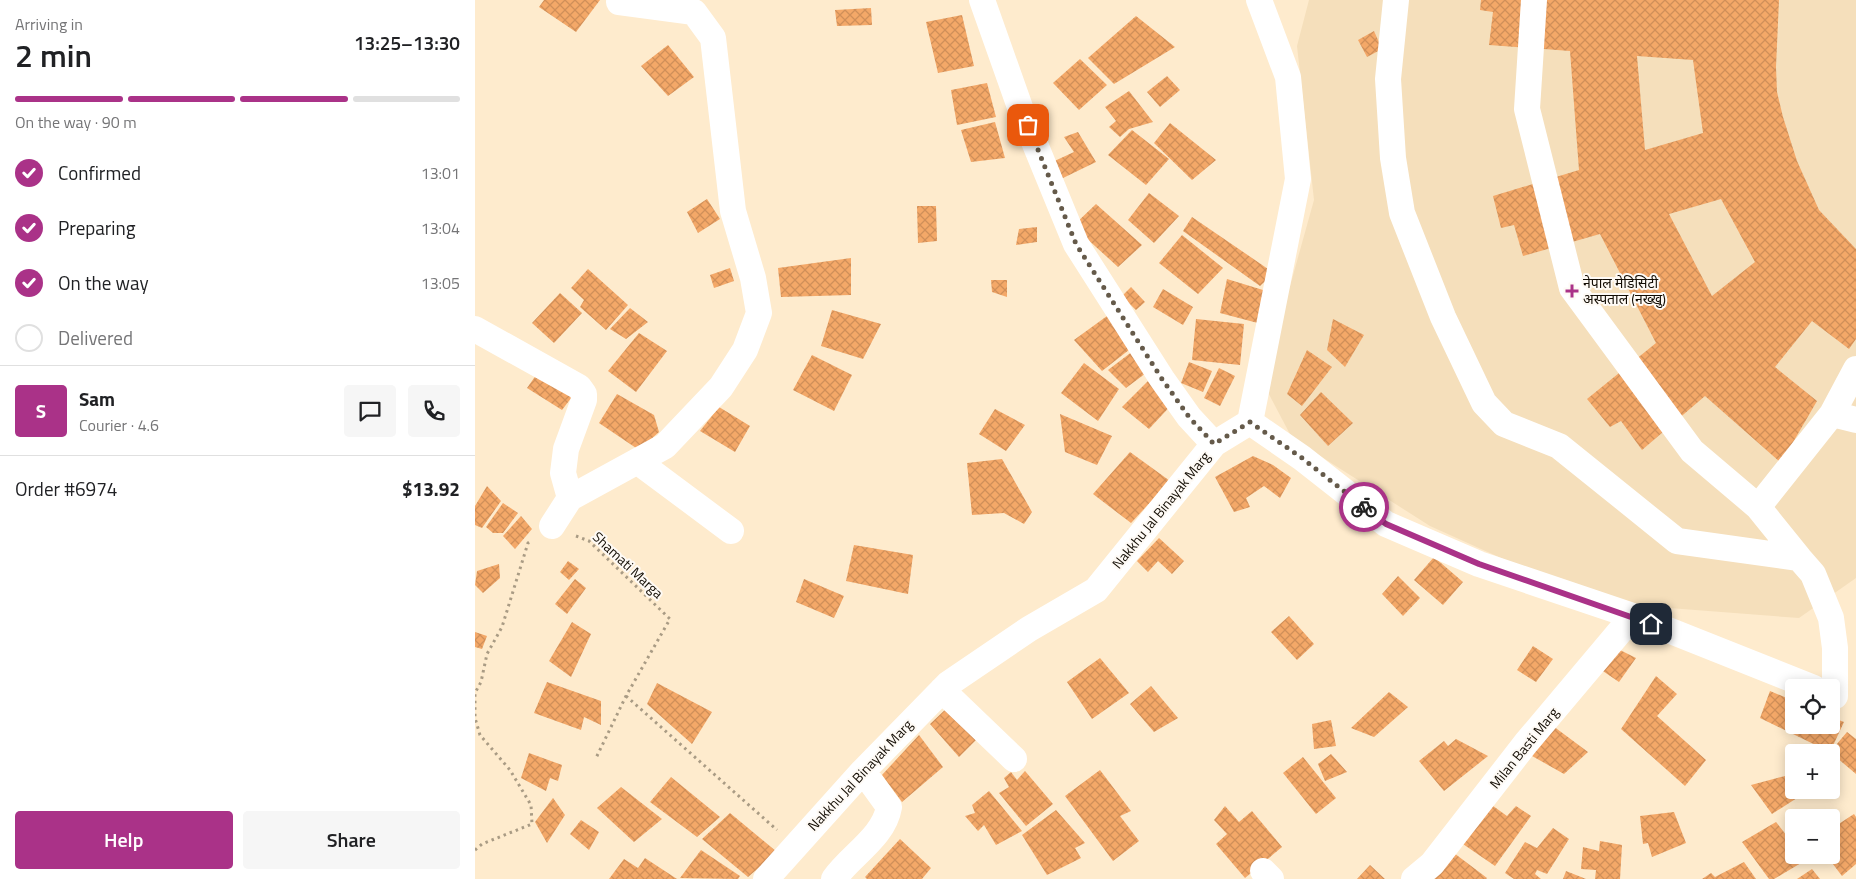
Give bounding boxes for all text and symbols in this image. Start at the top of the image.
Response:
text: Arriving in [15,12,83,36]
text: 13:25–13:30 [354,28,460,57]
text: 2 min [15,31,92,79]
pin [1007,104,1049,146]
text: On the way · 90 m [15,110,137,134]
icon: bag [1014,111,1042,139]
text: Confirmed [58,158,141,187]
icon: check [15,159,43,187]
text: 13:01 [421,161,460,185]
text: Preparing [58,213,135,242]
icon: check [15,214,43,242]
text: 13:04 [421,216,460,240]
text: On the way [58,268,149,297]
icon: check [15,269,43,297]
text: 13:05 [421,271,460,295]
place label: नेपाल मेडिसिटी अस्पताल (नख्खु) [1583,272,1666,309]
marker: नेपाल मेडिसिटी अस्पताल (नख्खु) [1565,284,1579,298]
text: Delivered [58,323,133,352]
text: Sam [79,384,115,413]
button: chat [344,385,396,437]
button: phone [408,385,460,437]
text: S [36,396,46,425]
text: Courier · 4.6 [79,413,159,437]
street label: Nakkhu Jal Binayak Marg [1107,446,1215,573]
text: Order #6974 [15,474,117,503]
text: $13.92 [402,474,460,503]
courier [1339,482,1389,532]
icon: bike [1350,493,1378,521]
street label: Shamati Marga [588,526,668,603]
pin [1630,603,1672,645]
icon: home [1637,610,1665,638]
map controls [1785,679,1840,864]
button: locate [1785,679,1840,734]
street label: Milan Basti Marg [1484,702,1563,793]
street label: Nakkhu Jal Binayak Marg [802,714,917,835]
button: + [1785,744,1840,799]
button: − [1785,809,1840,864]
button: Help [15,811,233,869]
button: Share [243,811,460,869]

